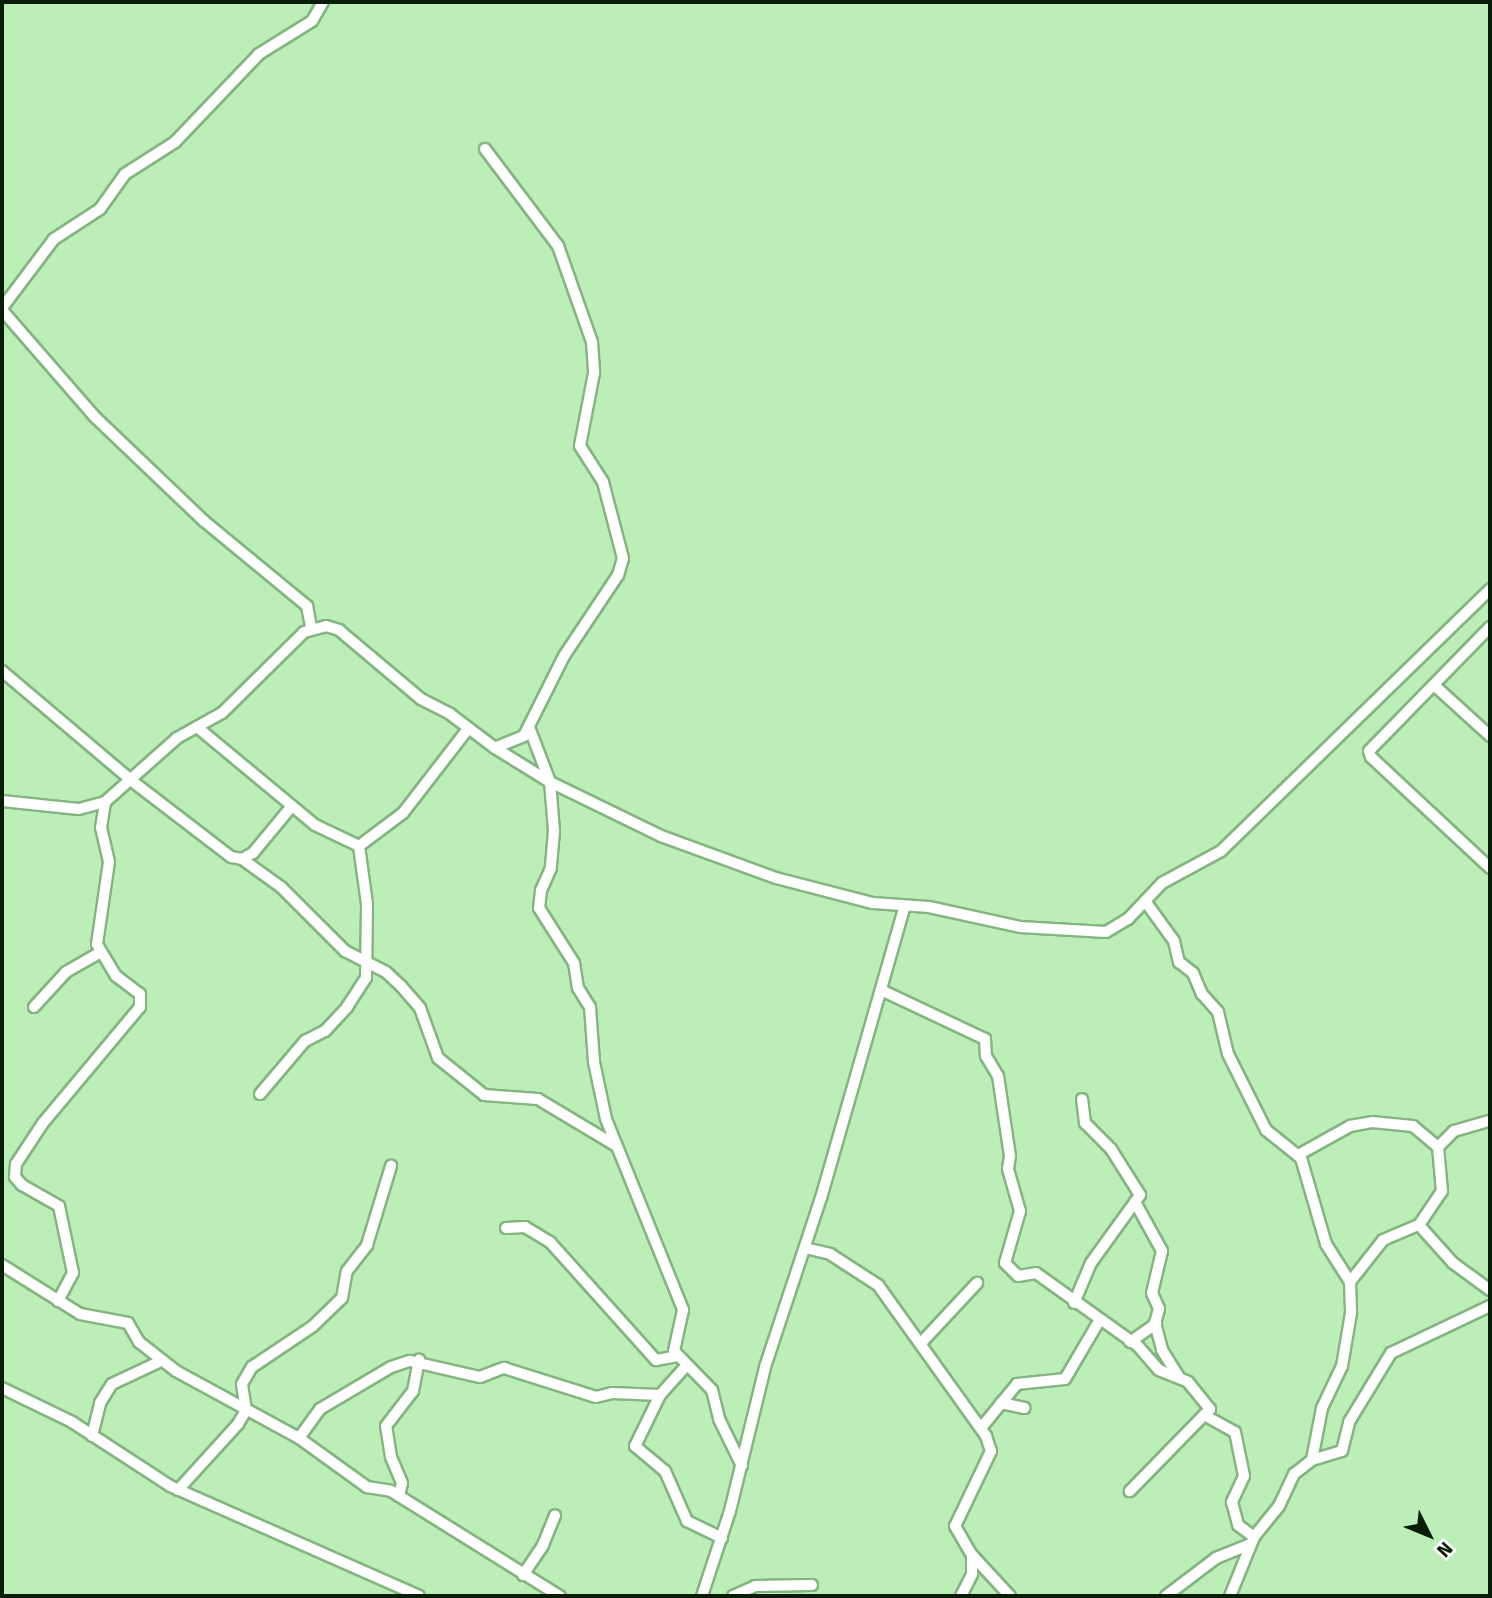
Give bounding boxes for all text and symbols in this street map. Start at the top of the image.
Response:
north arrow [1394,1500,1464,1570]
text: N [1432,1537,1457,1562]

